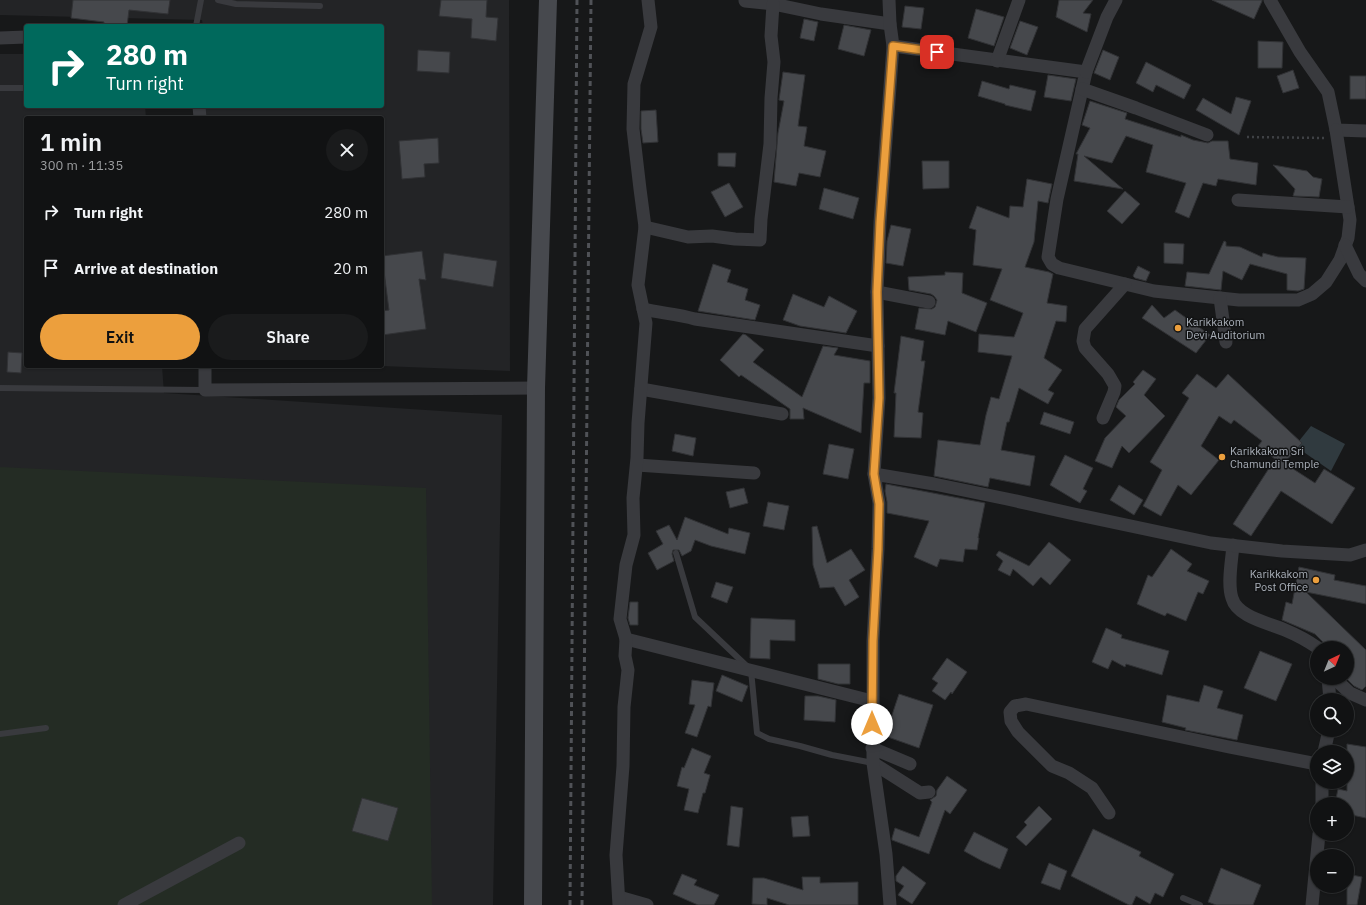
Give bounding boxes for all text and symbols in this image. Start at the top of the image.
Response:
pin [920,35,954,69]
text: 280 m [106,36,188,73]
icon: right [40,40,92,92]
icon: arrive [926,41,948,63]
text: Turn right [106,72,184,95]
text: 1 min [40,126,102,158]
button: close [326,129,368,171]
text: 300 m · 11:35 [40,157,123,174]
icon: right [40,201,62,223]
text: Turn right [74,203,143,222]
text: 280 m [324,203,368,222]
icon: arrive [40,257,62,279]
text: Arrive at destination [74,259,218,278]
text: 20 m [333,259,368,278]
button: Exit [40,314,200,360]
button: Share [208,314,368,360]
place label: Karikkakom Devi Auditorium [1186,315,1265,342]
marker: Karikkakom Devi Auditorium [1173,323,1183,333]
place label: Karikkakom Sri Chamundi Temple [1230,444,1319,471]
marker: Karikkakom Sri Chamundi Temple [1217,452,1227,462]
place label: Karikkakom Post Office [1250,567,1308,594]
marker: Karikkakom Post Office [1311,575,1321,585]
north arrow [1310,641,1354,685]
map controls [1310,641,1354,893]
button: search [1310,693,1354,737]
position arrow [851,703,893,745]
button: layers [1310,745,1354,789]
button: + [1310,797,1354,841]
button: − [1310,849,1354,893]

